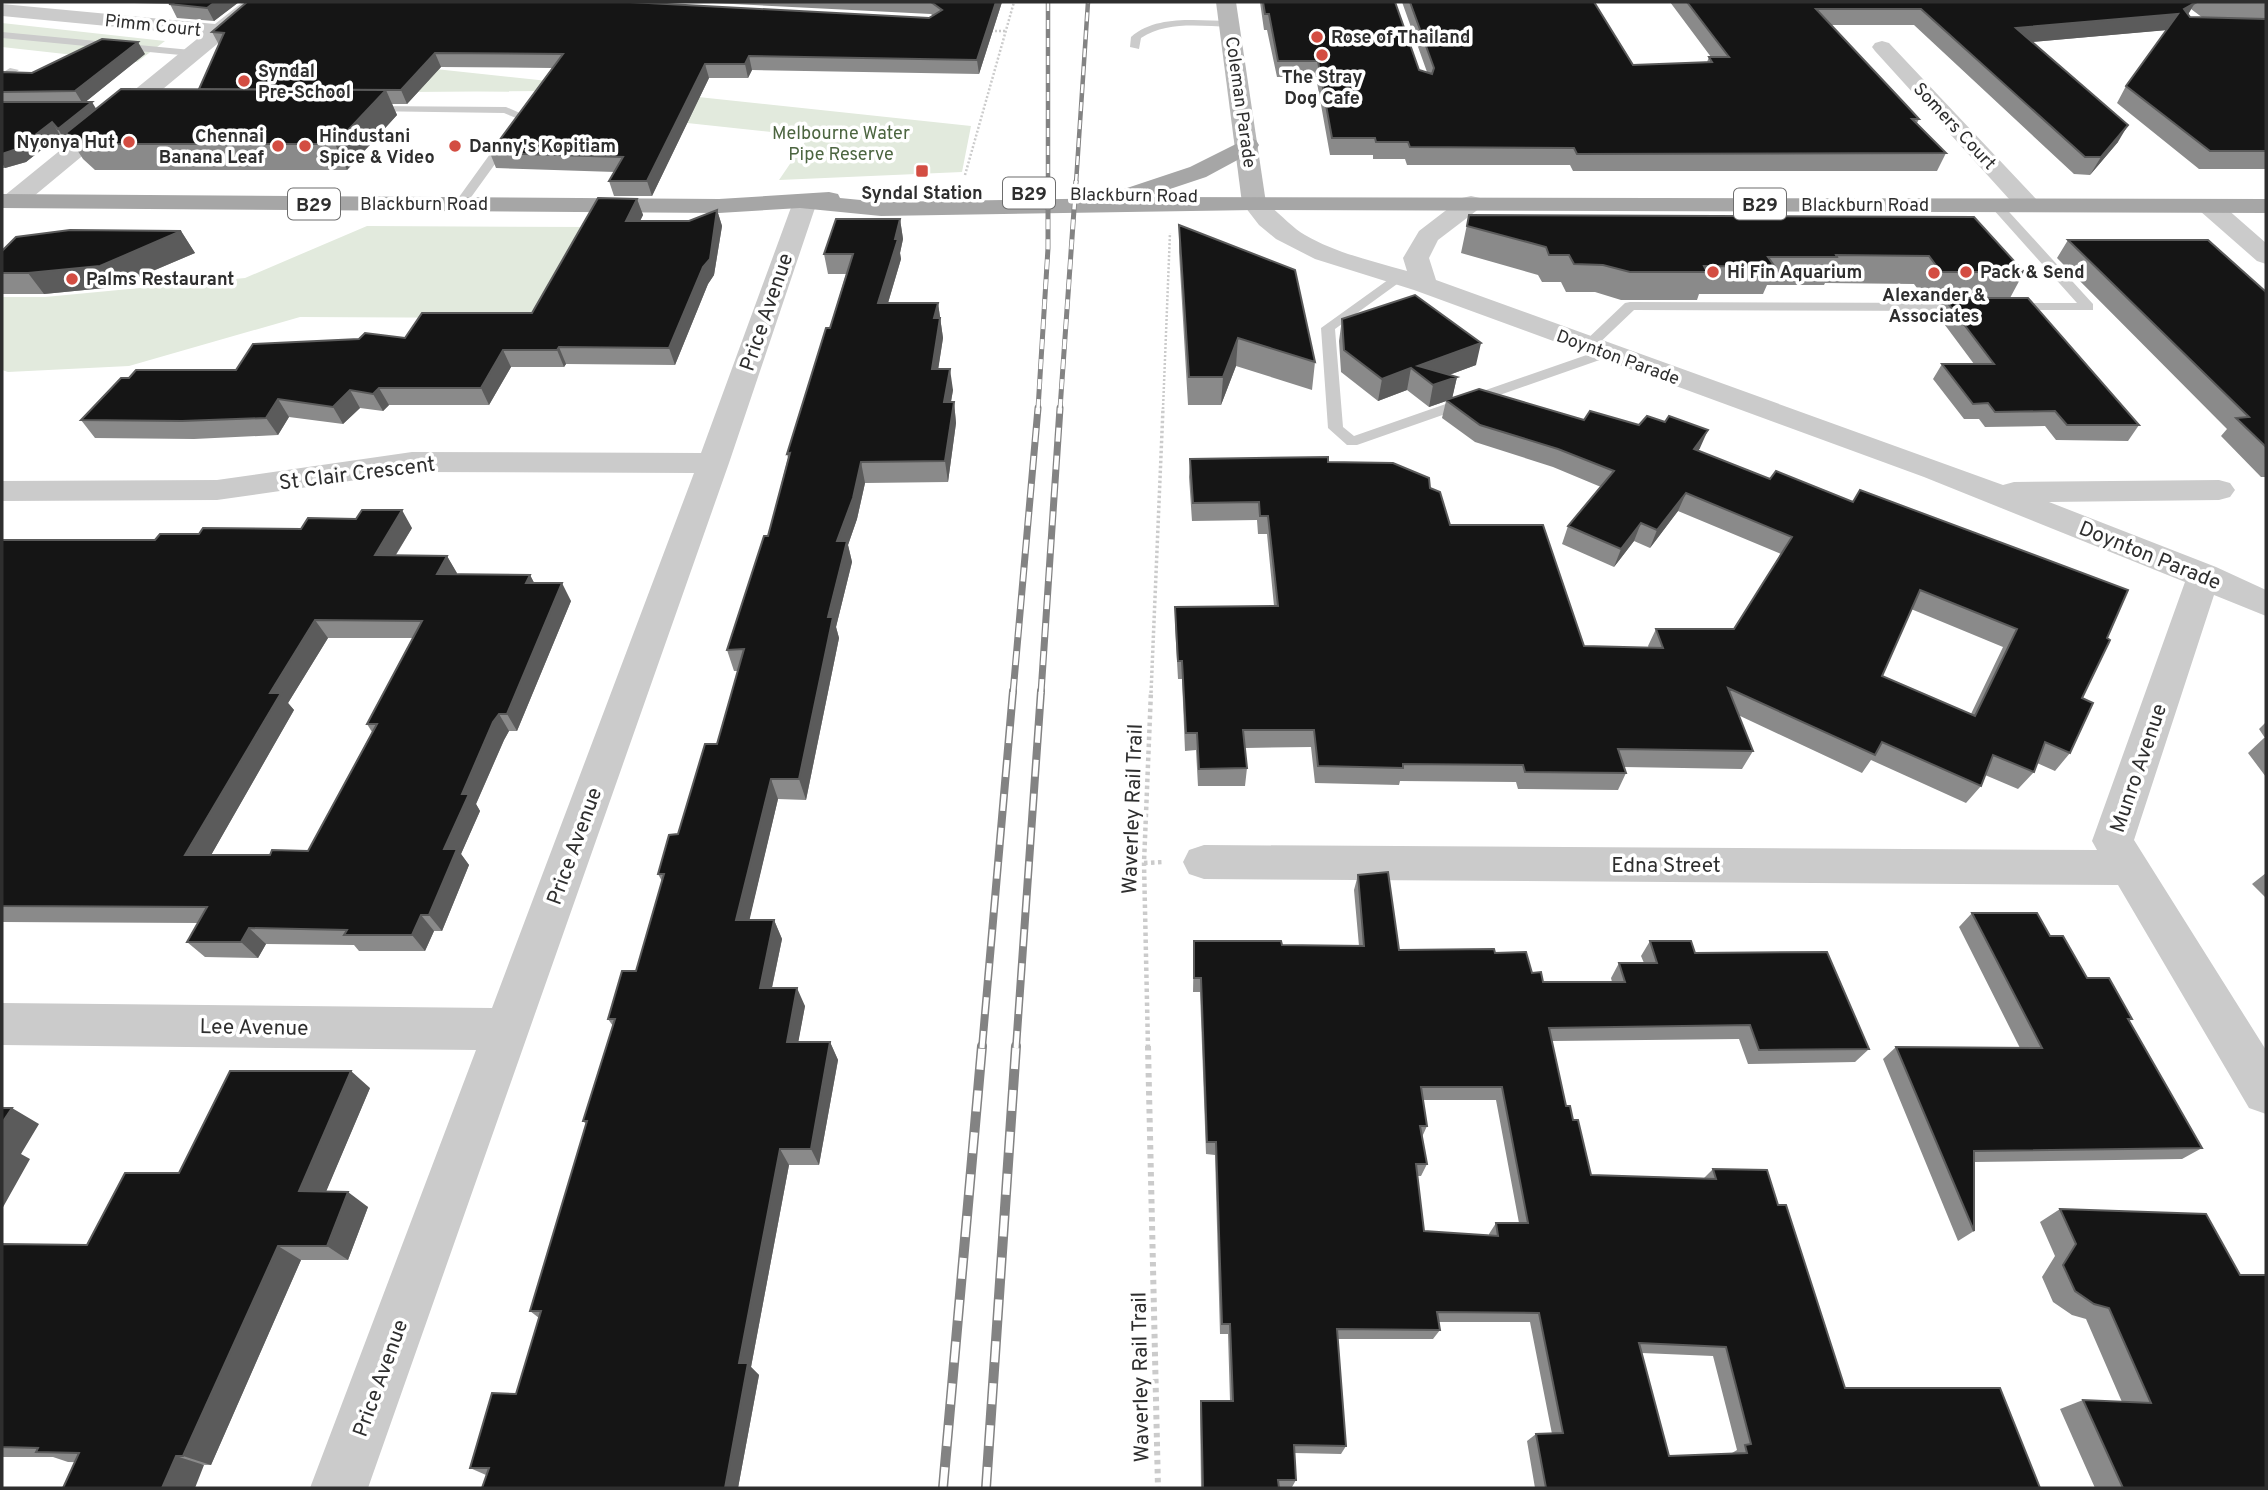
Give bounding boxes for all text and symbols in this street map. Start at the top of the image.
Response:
street label: Pimm Court [103,10,202,43]
place label: Rose of Thailand [1331,27,1470,50]
marker: Rose of Thailand [1309,29,1325,45]
street label: Coleman Parade [1219,35,1260,169]
marker: The Stray Dog Cafe [1314,47,1330,63]
place label: Syndal Pre-School [258,61,351,105]
place label: The Stray Dog Cafe [1282,67,1362,111]
marker: Syndal Pre-School [236,73,252,89]
street label: Somers Court [1908,78,2000,176]
park label: Melbourne Water Pipe Reserve [772,123,910,167]
place label: Chennai Banana Leaf [159,126,264,170]
place label: Hindustani Spice & Video [319,126,435,170]
place label: Nyonya Hut [17,132,115,155]
marker: Nyonya Hut [121,134,137,150]
place label: Danny's Kopitiam [469,136,616,159]
marker: Chennai Banana Leaf [270,138,286,154]
marker: Hindustani Spice & Video [297,138,313,154]
marker: Danny's Kopitiam [447,138,463,154]
marker: Syndal Station [914,163,930,179]
road number: B29 [1003,178,1055,209]
place label: Syndal Station [861,183,983,206]
street label: Blackburn Road [1070,184,1198,209]
road number: B29 [288,188,340,220]
road number: B29 [1734,188,1786,220]
street label: Blackburn Road [360,194,488,217]
street label: Blackburn Road [1801,195,1929,218]
street label: Price Avenue [735,250,800,375]
place label: Hi Fin Aquarium [1727,262,1862,285]
place label: Pack & Send [1980,262,2085,285]
marker: Hi Fin Aquarium [1705,264,1721,280]
marker: Pack & Send [1958,264,1974,280]
marker: Alexander & Associates [1926,265,1942,281]
place label: Palms Restaurant [86,269,234,292]
marker: Palms Restaurant [64,271,80,287]
place label: Alexander & Associates [1882,285,1986,329]
street label: Doynton Parade [1553,325,1682,391]
street label: St Clair Crescent [277,451,437,497]
street label: Doynton Parade [2074,516,2224,597]
street label: Munro Avenue [2105,700,2174,837]
street label: Waverley Rail Trail [1117,723,1150,895]
street label: Price Avenue [542,784,609,909]
street label: Edna Street [1611,853,1721,880]
street label: Lee Avenue [199,1014,309,1043]
street label: Waverley Rail Trail [1127,1291,1156,1462]
street label: Price Avenue [348,1316,415,1441]

